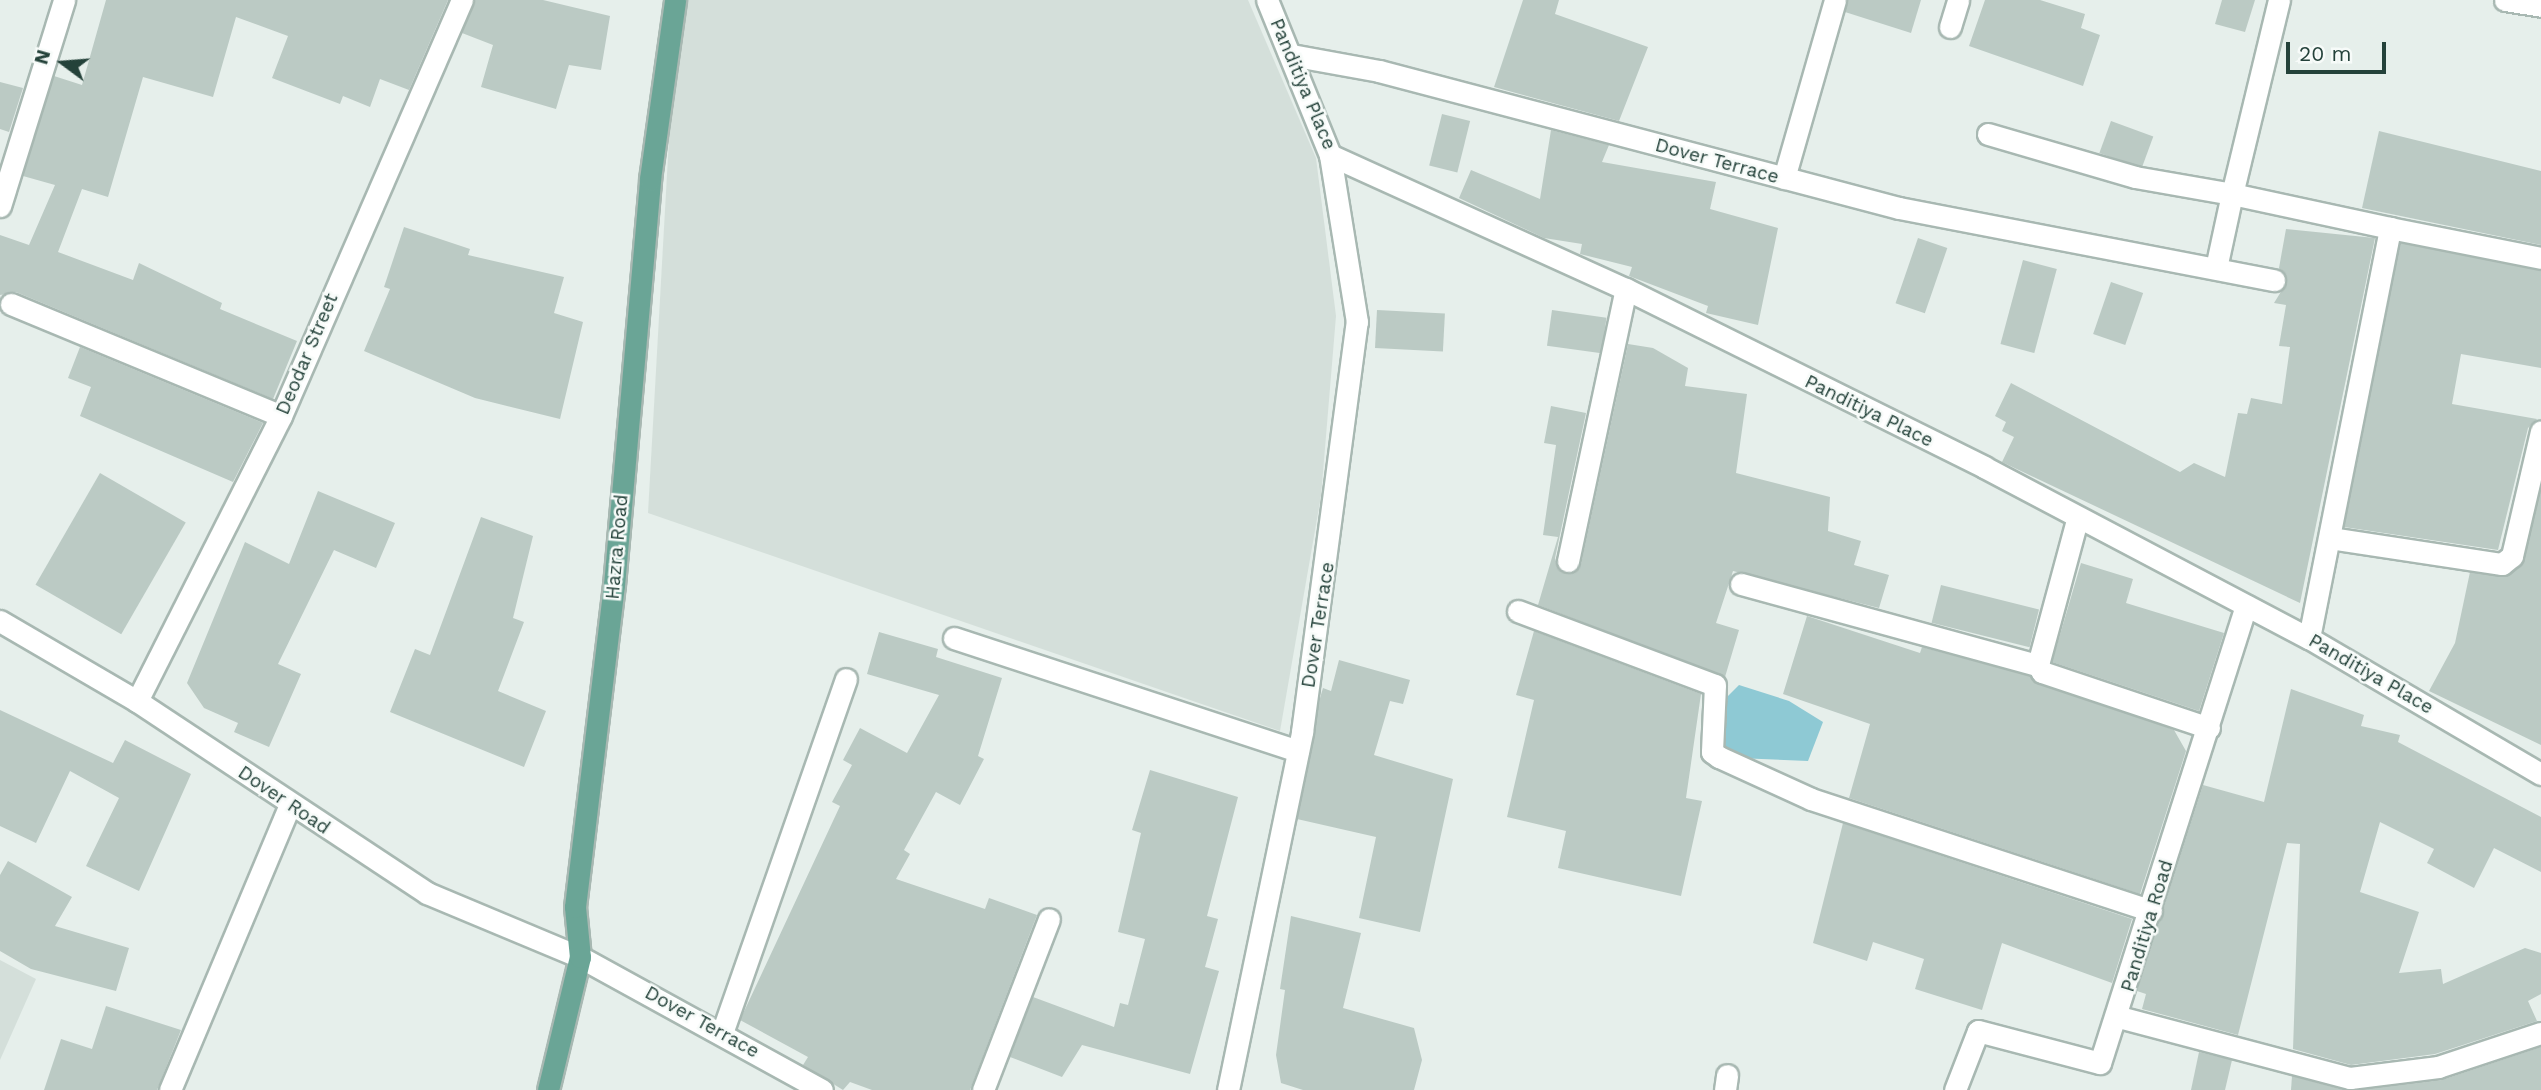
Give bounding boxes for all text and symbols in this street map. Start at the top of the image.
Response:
street label: Panditiya Place [1265,15,1341,153]
north arrow [28,28,98,98]
scale bar [2289,28,2389,72]
text: 20 m [2299,41,2351,66]
text: N [29,47,55,67]
street label: Dover Terrace [1652,133,1782,189]
street label: Deodar Street [271,290,343,418]
street label: Panditiya Place [1801,370,1937,452]
street label: Hazra Road [601,493,633,601]
street label: Dover Terrace [1297,560,1339,690]
street label: Panditiya Place [2304,629,2438,719]
street label: Dover Road [233,761,335,839]
street label: Panditiya Road [2116,857,2178,995]
street label: Dover Terrace [640,981,764,1063]

